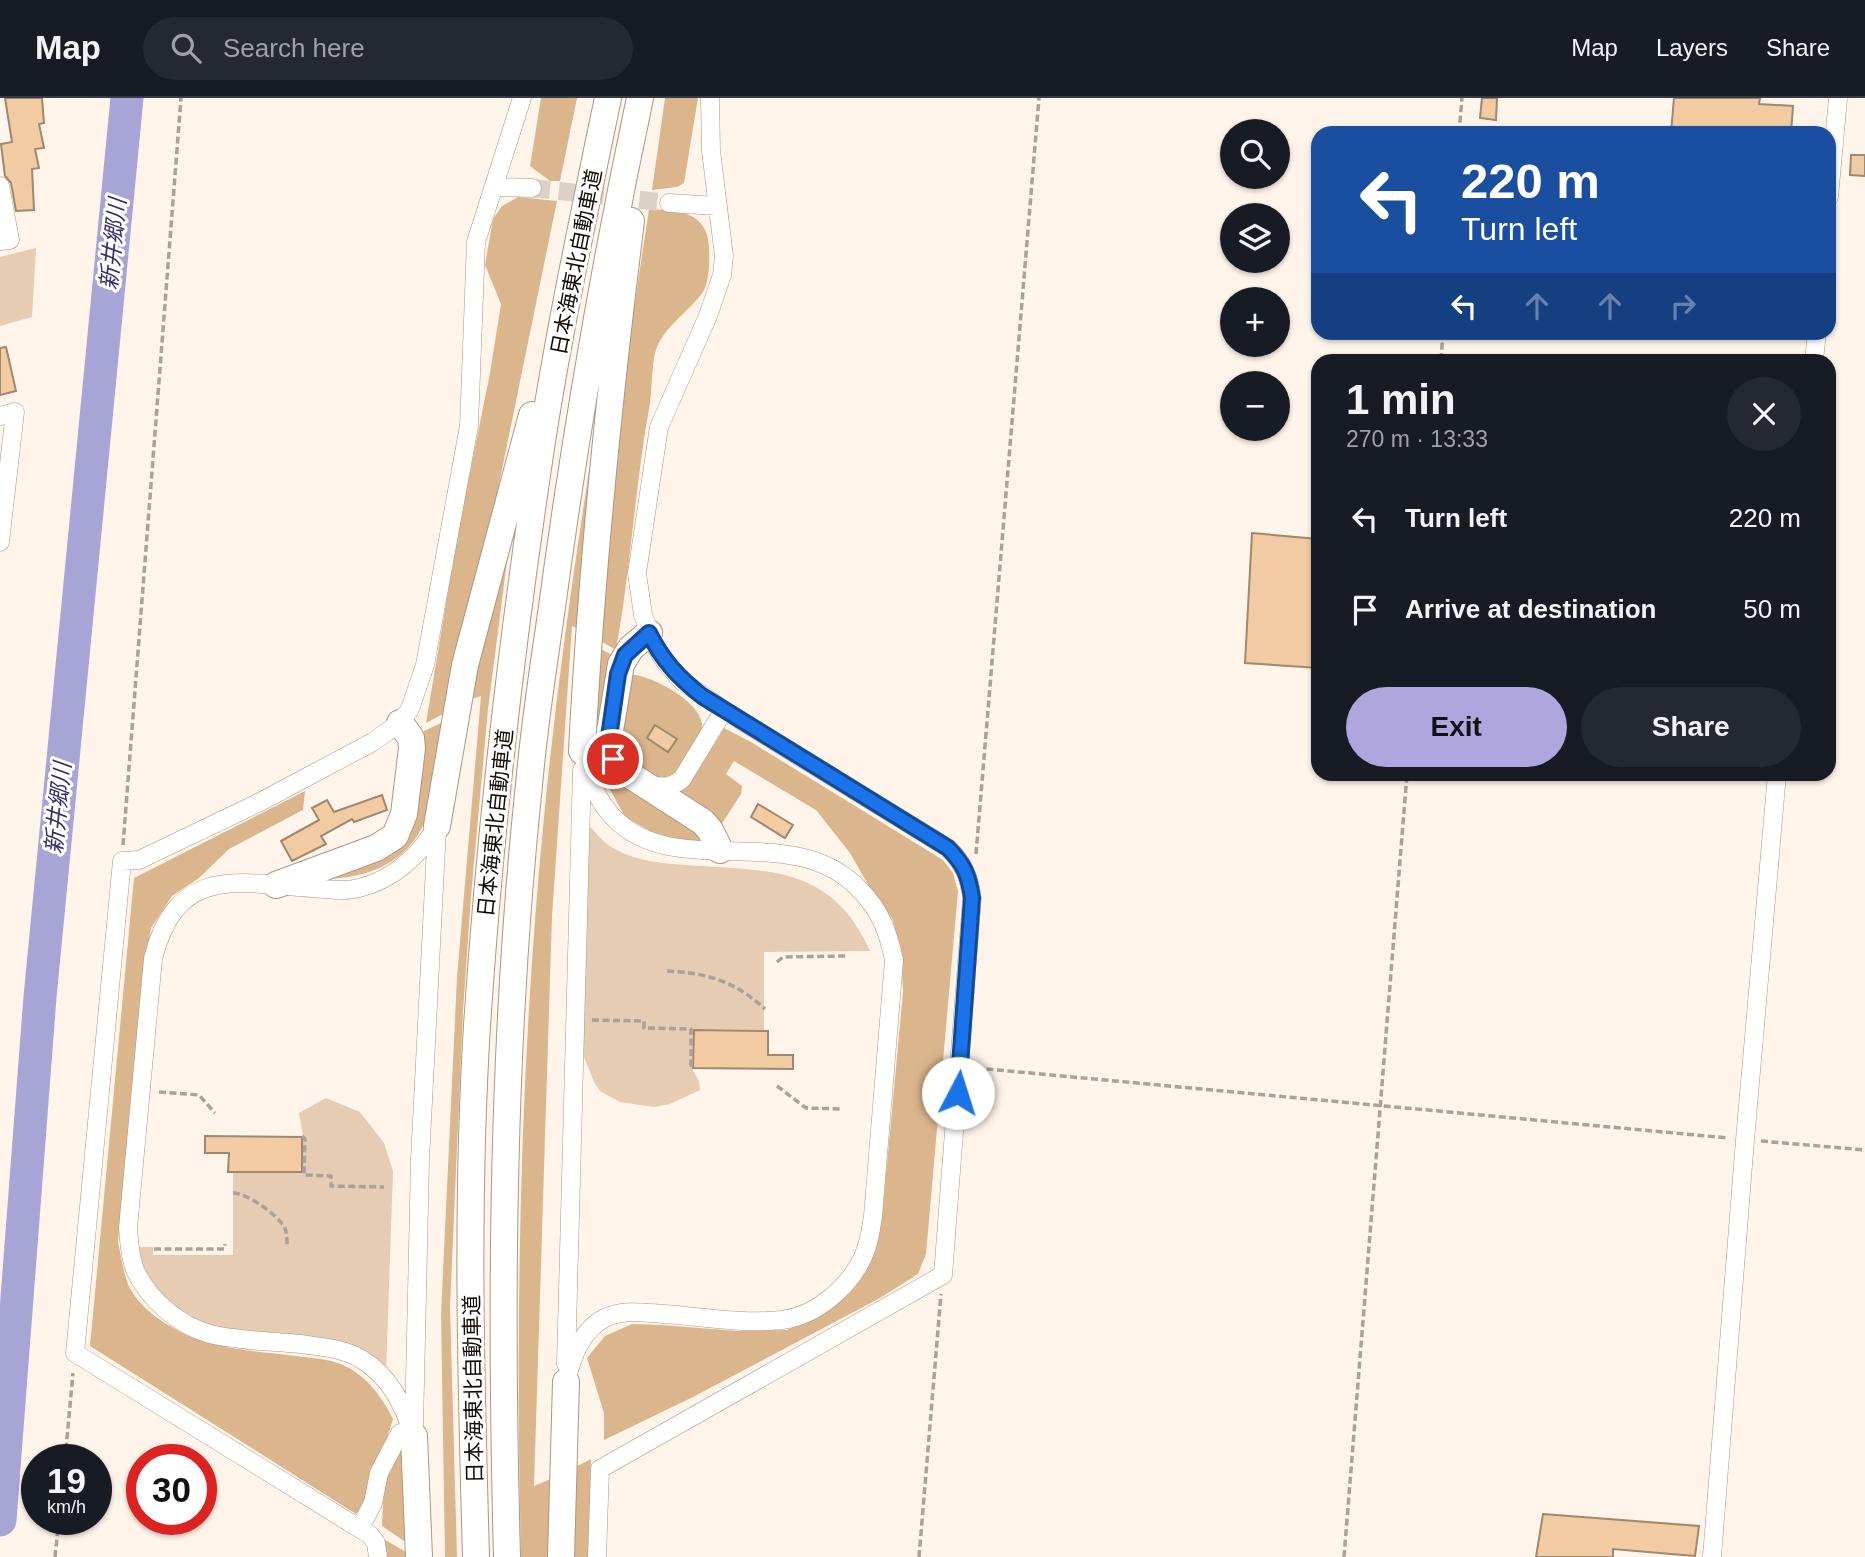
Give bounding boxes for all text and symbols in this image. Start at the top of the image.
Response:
search box [143,17,633,80]
text: Map [35,29,101,66]
icon: search [167,29,205,67]
text: Search here [223,33,365,63]
text: Map [1571,34,1618,61]
text: Layers [1656,34,1728,61]
text: Share [1766,34,1830,61]
map controls [1220,119,1290,441]
button: search [1220,119,1290,189]
icon: left [1346,154,1437,245]
text: 220 m [1461,154,1600,208]
street label: 日本海東北自動車道 [547,167,605,357]
water label: 新井郷川 [95,194,131,291]
button: layers [1220,203,1290,273]
text: Turn left [1461,211,1577,247]
button: + [1220,287,1290,357]
icon: left [1445,287,1483,325]
icon: ahead [1518,287,1556,325]
icon: ahead [1591,287,1629,325]
icon: right [1664,287,1702,325]
button: − [1220,371,1290,441]
text: 1 min [1346,376,1456,423]
button: close [1727,377,1801,451]
text: 270 m · 13:33 [1346,426,1488,452]
icon: left [1346,500,1384,538]
text: Turn left [1405,503,1507,533]
text: 220 m [1729,503,1801,533]
icon: arrive [1346,591,1384,629]
text: Arrive at destination [1405,594,1656,624]
text: 50 m [1743,594,1801,624]
button: Exit [1346,687,1567,767]
button: Share [1581,687,1801,767]
street label: 日本海東北自動車道 [474,728,516,918]
pin [583,729,643,789]
icon: arrive [594,740,632,778]
water label: 新井郷川 [40,758,76,855]
position arrow [921,1056,995,1130]
street label: 日本海東北自動車道 [460,1294,486,1484]
speed limit sign: 30 [126,1444,217,1535]
text: 19 [47,1461,86,1500]
text: km/h [47,1497,86,1517]

